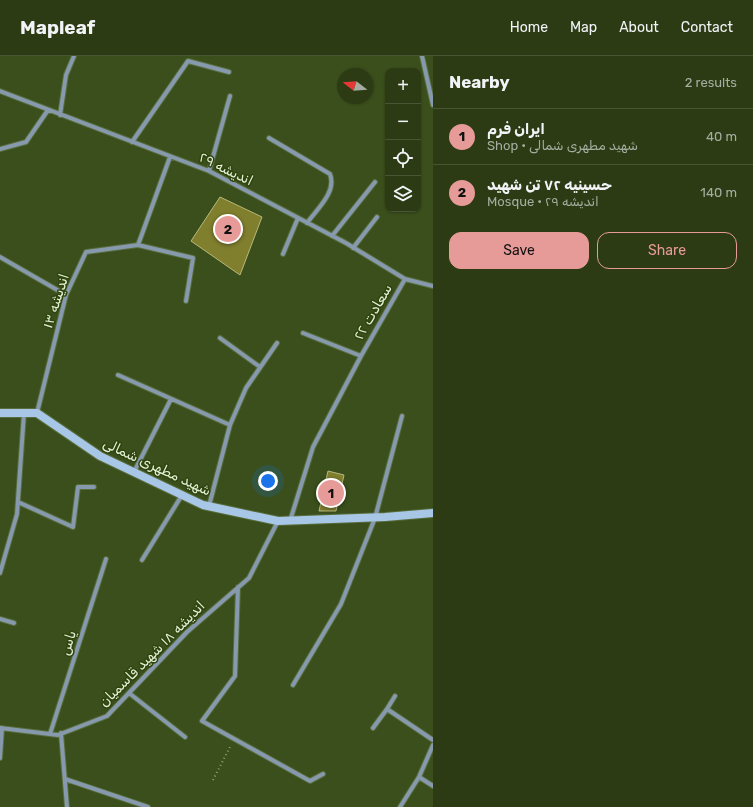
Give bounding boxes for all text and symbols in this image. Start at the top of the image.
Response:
text: Mapleaf [20,16,95,39]
text: Home [510,19,548,36]
text: Map [570,19,597,36]
text: About [619,19,659,36]
text: Contact [681,19,733,36]
north arrow [337,68,373,104]
map controls [385,68,421,212]
button: + [385,68,421,104]
text: Nearby [449,72,510,92]
text: 2 results [685,75,737,90]
button: − [385,104,421,140]
text: ایران فرم [487,120,545,138]
text: 1 [459,129,465,144]
text: 40 m [706,129,737,144]
text: Shop · شهید مطهری شمالی [487,138,638,153]
button: locate [385,140,421,176]
street label: اندیشه ۲۹ [196,149,256,189]
button: layers [385,176,421,212]
text: حسینیه ۷۲ تن شهید [487,176,612,194]
text: 2 [458,185,466,200]
text: 140 m [700,185,737,200]
text: Mosque · اندیشه ۲۹ [487,194,599,209]
pin: 2 [215,214,241,244]
button: Save [449,232,589,269]
button: Share [597,232,737,269]
street label: اندیشه ۱۳ [39,272,73,330]
street label: سعادت ۲۲ [350,281,396,343]
street label: شهید مطهری شمالی [100,434,214,500]
your location [258,471,278,491]
pin: 1 [318,478,344,508]
street label: اندیشه ۱۸ شهید قاسمیان [95,597,209,711]
street label: یاس [56,628,80,657]

